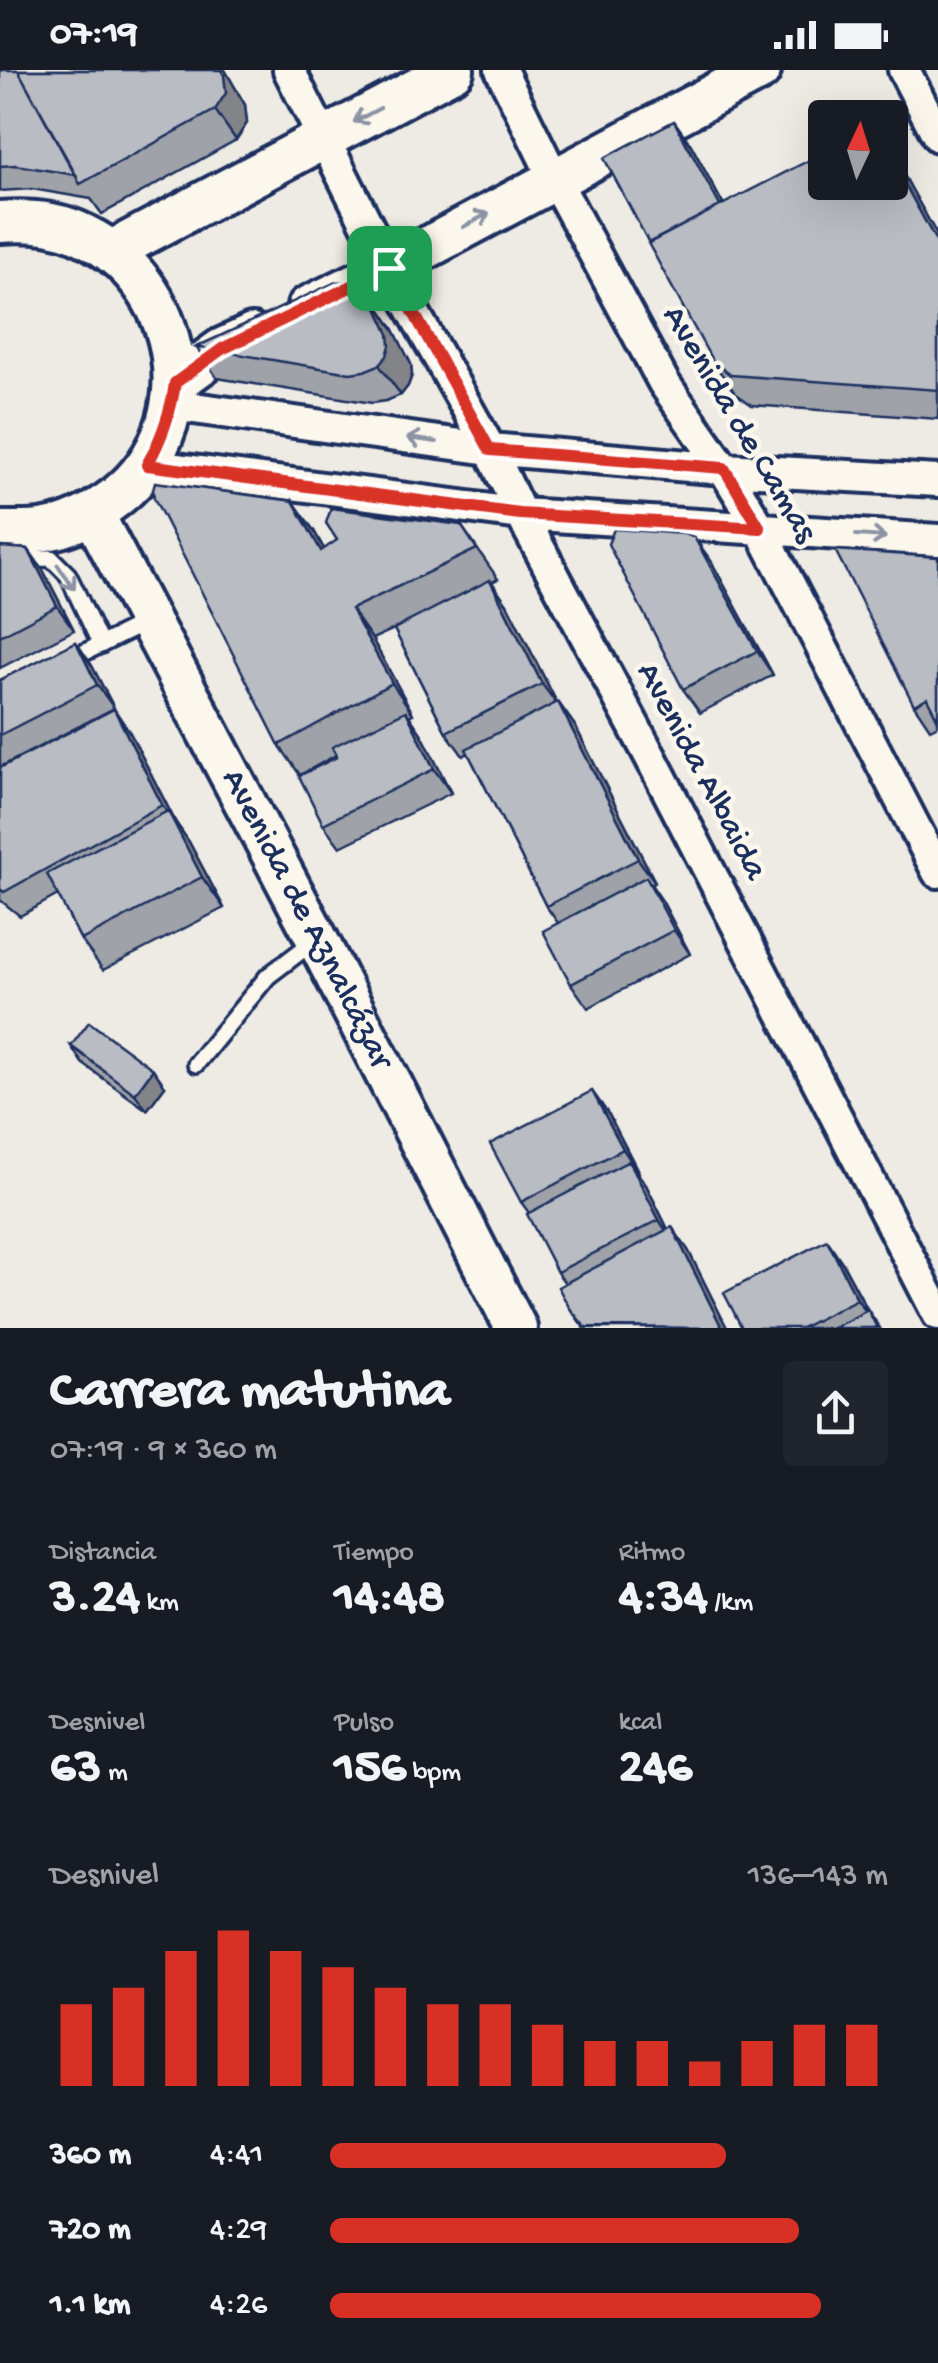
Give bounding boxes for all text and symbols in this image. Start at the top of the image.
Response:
text: 07:19 [50,13,138,57]
north arrow [808,100,908,200]
map controls [808,100,908,200]
one-way arrow [352,106,382,125]
one-way arrow [460,210,490,230]
pin [347,226,432,311]
icon: arrive [362,241,417,296]
street label: Avenida de Camas [651,299,825,552]
one-way arrow [407,430,439,448]
one-way arrow [854,526,886,545]
one-way arrow [55,563,76,591]
street label: Avenida Albaida [625,656,775,889]
street label: Avenida de Aznalcázar [211,763,402,1079]
button: share [783,1361,888,1466]
text: Carrera matutina [50,1362,450,1426]
text: 07:19 · 9 × 360 m [50,1432,277,1470]
text: Distancia [50,1537,156,1570]
text: Tiempo [334,1537,414,1570]
text: Ritmo [619,1537,685,1570]
text: 3.24 [50,1570,140,1629]
text: 14:48 [334,1570,445,1629]
text: 4:34 [619,1570,708,1629]
text: km [140,1587,179,1620]
text: /km [708,1587,753,1620]
text: Desnivel [50,1707,145,1740]
text: Pulso [334,1707,394,1740]
text: kcal [619,1707,662,1740]
text: 63 [50,1740,101,1799]
text: 156 [334,1740,406,1799]
text: 246 [619,1740,692,1799]
text: m [101,1757,128,1790]
text: bpm [406,1757,461,1790]
text: Desnivel [50,1858,159,1896]
text: 136–143 m [748,1858,888,1896]
text: 360 m [50,2137,131,2175]
text: 4:41 [210,2137,263,2175]
text: 720 m [50,2212,131,2250]
text: 4:29 [210,2212,267,2250]
text: 1.1 km [50,2287,130,2325]
text: 4:26 [210,2287,267,2325]

